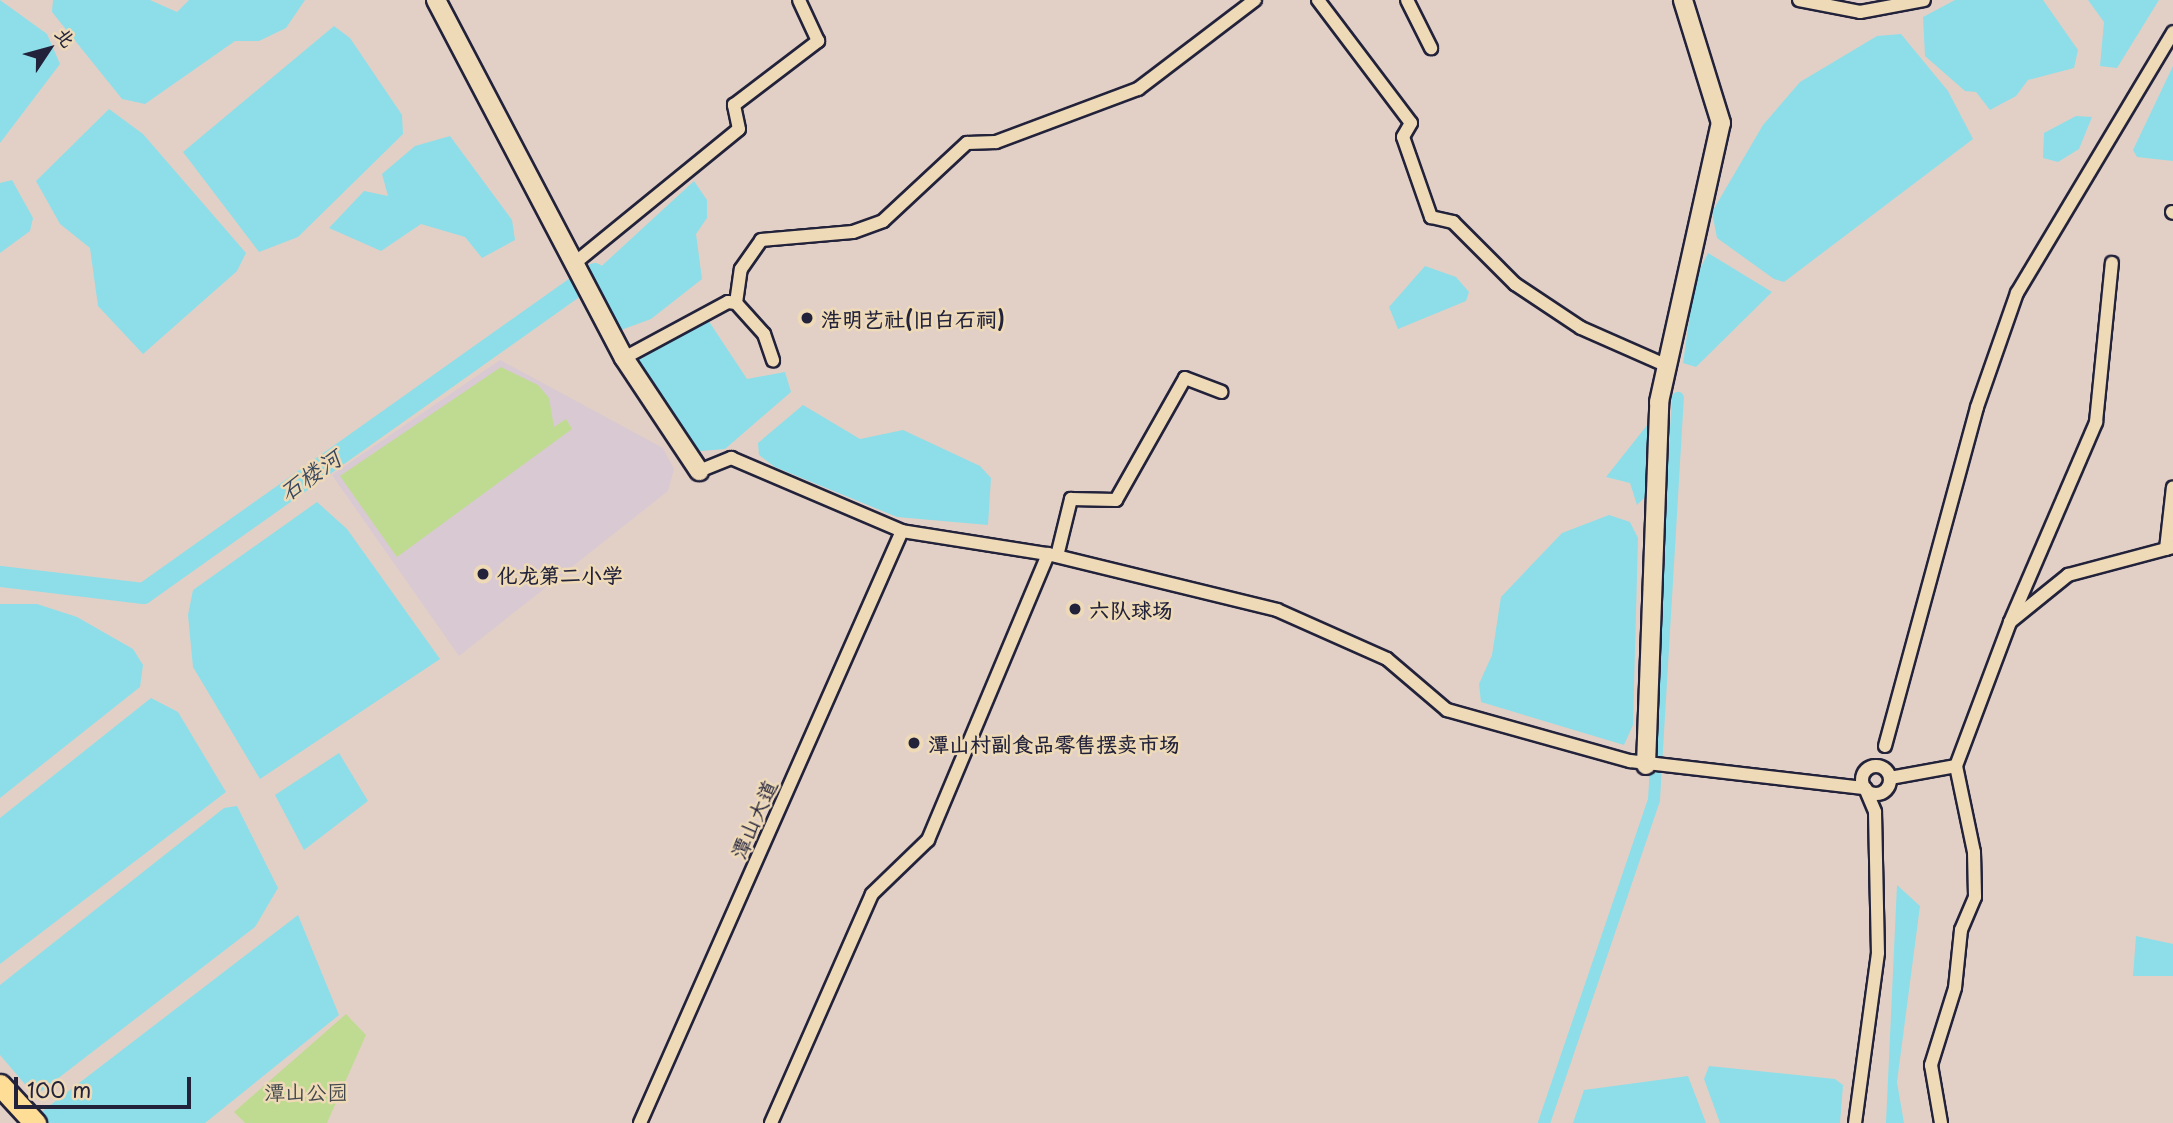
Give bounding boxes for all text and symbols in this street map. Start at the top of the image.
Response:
north arrow [14,14,84,84]
text: 北 [49,21,83,53]
place label: 浩明艺社(旧白石祠) [821,305,1005,331]
marker: 浩明艺社(旧白石祠) [799,310,815,326]
water label: 石楼河 [274,444,346,506]
place label: 化龙第二小学 [497,561,623,587]
marker: 化龙第二小学 [475,566,491,582]
place label: 六队球场 [1089,596,1173,622]
marker: 六队球场 [1067,601,1083,617]
place label: 潭山村副食品零售摆卖市场 [928,730,1180,756]
marker: 潭山村副食品零售摆卖市场 [906,735,922,751]
street label: 潭山大道 [724,776,782,862]
scale bar [18,1064,194,1108]
text: 100 m [27,1073,91,1105]
park label: 潭山公园 [264,1078,348,1104]

